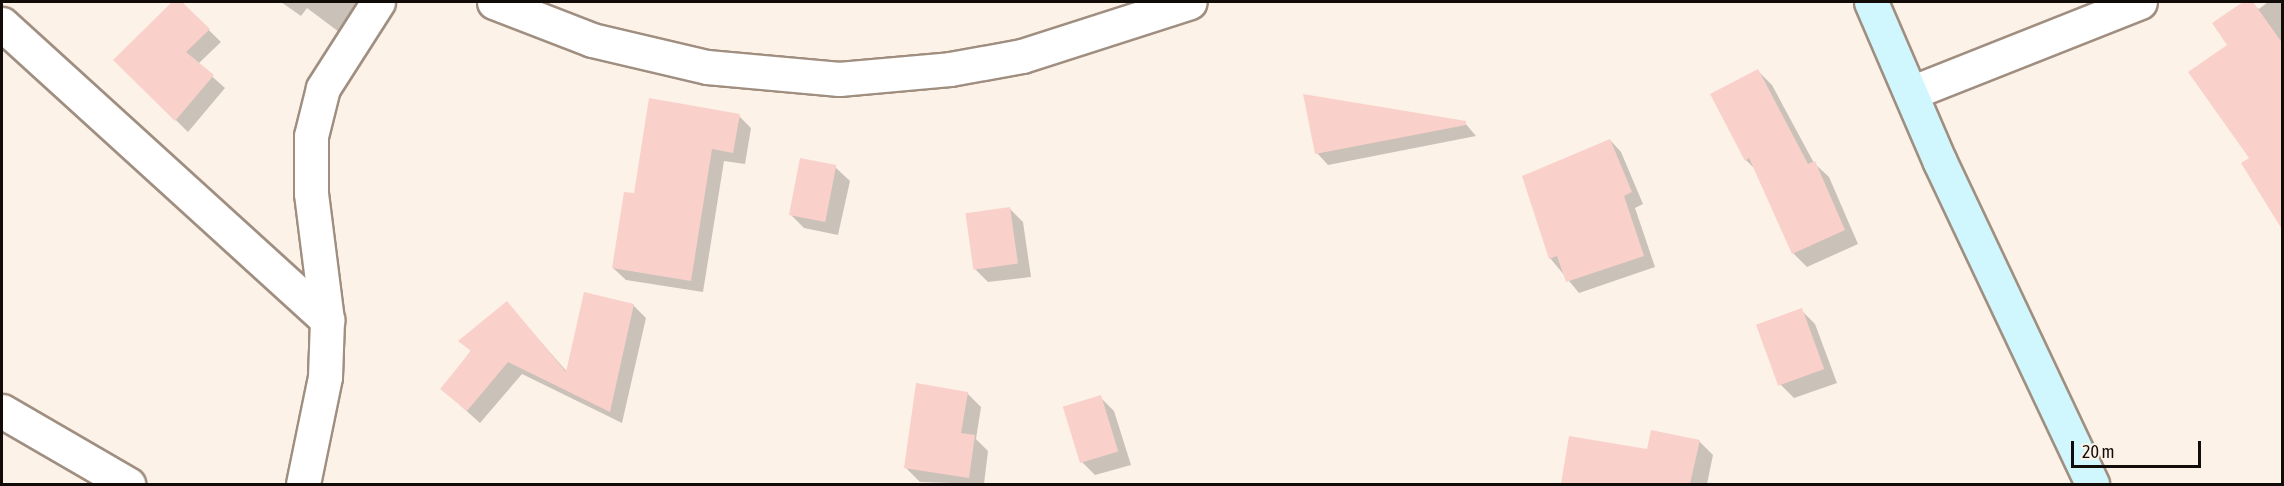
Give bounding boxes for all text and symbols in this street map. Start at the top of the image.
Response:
scale bar [2074,429,2204,467]
text: 20 m [2082,441,2114,462]

